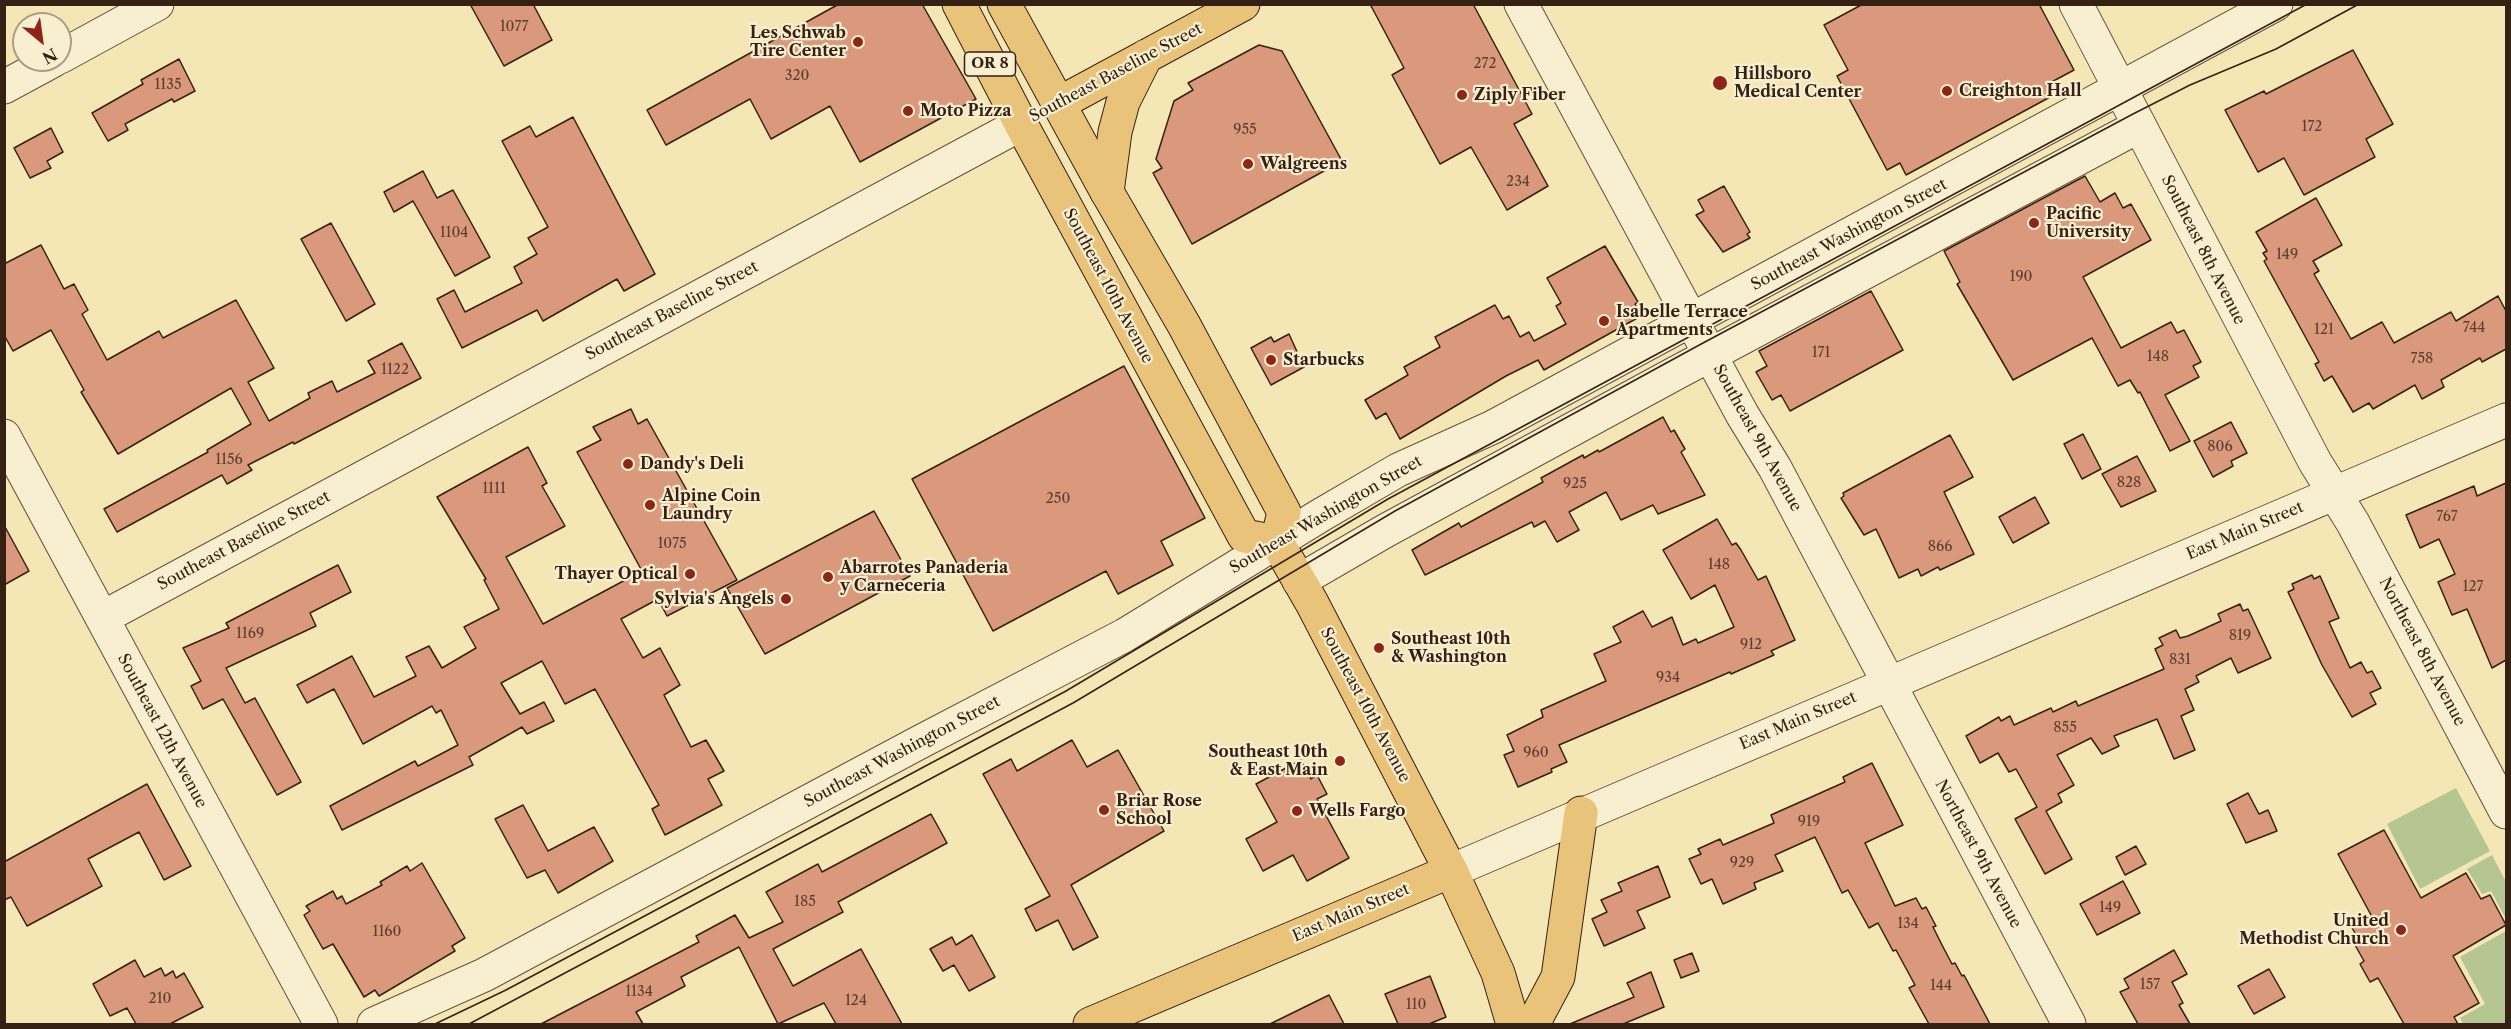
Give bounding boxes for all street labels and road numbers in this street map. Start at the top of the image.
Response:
street label: Southeast Baseline Street [1026,19,1206,127]
road number: OR 8 [964,52,1016,76]
street label: Southeast 8th Avenue [2157,172,2249,328]
street label: Southeast Washington Street [1748,175,1950,295]
street label: Southeast 10th Avenue [1059,205,1157,367]
street label: Southeast Baseline Street [582,257,762,365]
street label: Southeast 9th Avenue [1709,361,1805,515]
street label: Southeast Washington Street [1226,452,1426,578]
street label: Southeast Baseline Street [154,487,334,595]
street label: East Main Street [2184,498,2306,564]
street label: Northeast 8th Avenue [2375,574,2469,730]
street label: Southeast 10th Avenue [1316,624,1414,786]
street label: Southeast 12th Avenue [113,651,211,811]
street label: East Main Street [1737,688,1859,754]
street label: Southeast Washington Street [801,692,1003,812]
street label: Northeast 9th Avenue [1931,776,2025,932]
street label: East Main Street [1290,880,1412,946]

